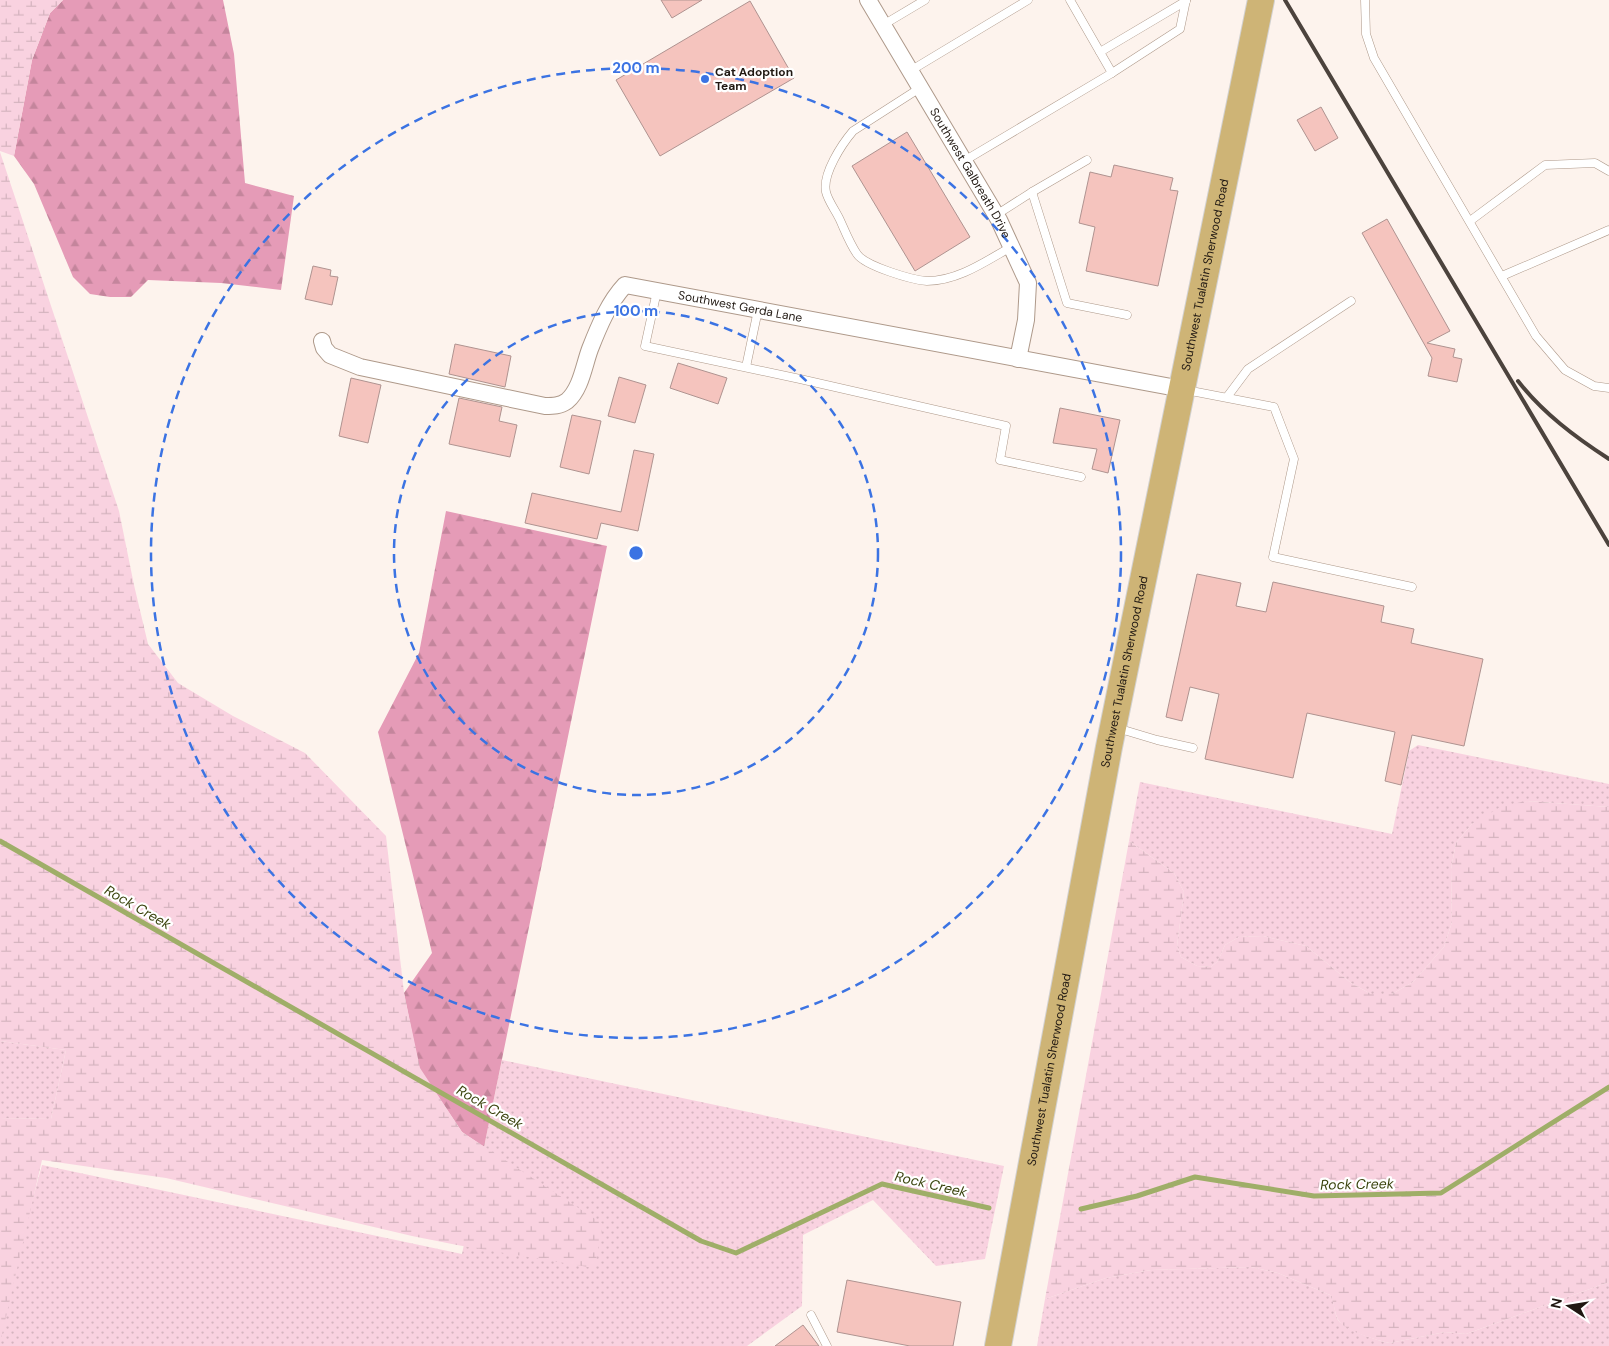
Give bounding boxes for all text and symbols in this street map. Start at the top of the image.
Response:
text: 200 m [612,58,660,78]
place label: Cat Adoption Team [715,64,793,94]
marker: Cat Adoption Team [699,73,711,85]
street label: Southwest Galbreath Drive [926,105,1014,241]
street label: Southwest Tualatin Sherwood Road [1178,178,1232,372]
street label: Southwest Gerda Lane [677,287,804,326]
text: 100 m [614,301,658,321]
centre of rings [627,544,645,562]
street label: Southwest Tualatin Sherwood Road [1097,574,1152,769]
water label: Rock Creek [102,881,175,934]
street label: Southwest Tualatin Sherwood Road [1024,972,1075,1167]
water label: Rock Creek [454,1081,527,1134]
water label: Rock Creek [893,1167,970,1201]
water label: Rock Creek [1320,1174,1395,1194]
north arrow [1544,1281,1594,1331]
text: N [1546,1296,1566,1310]

